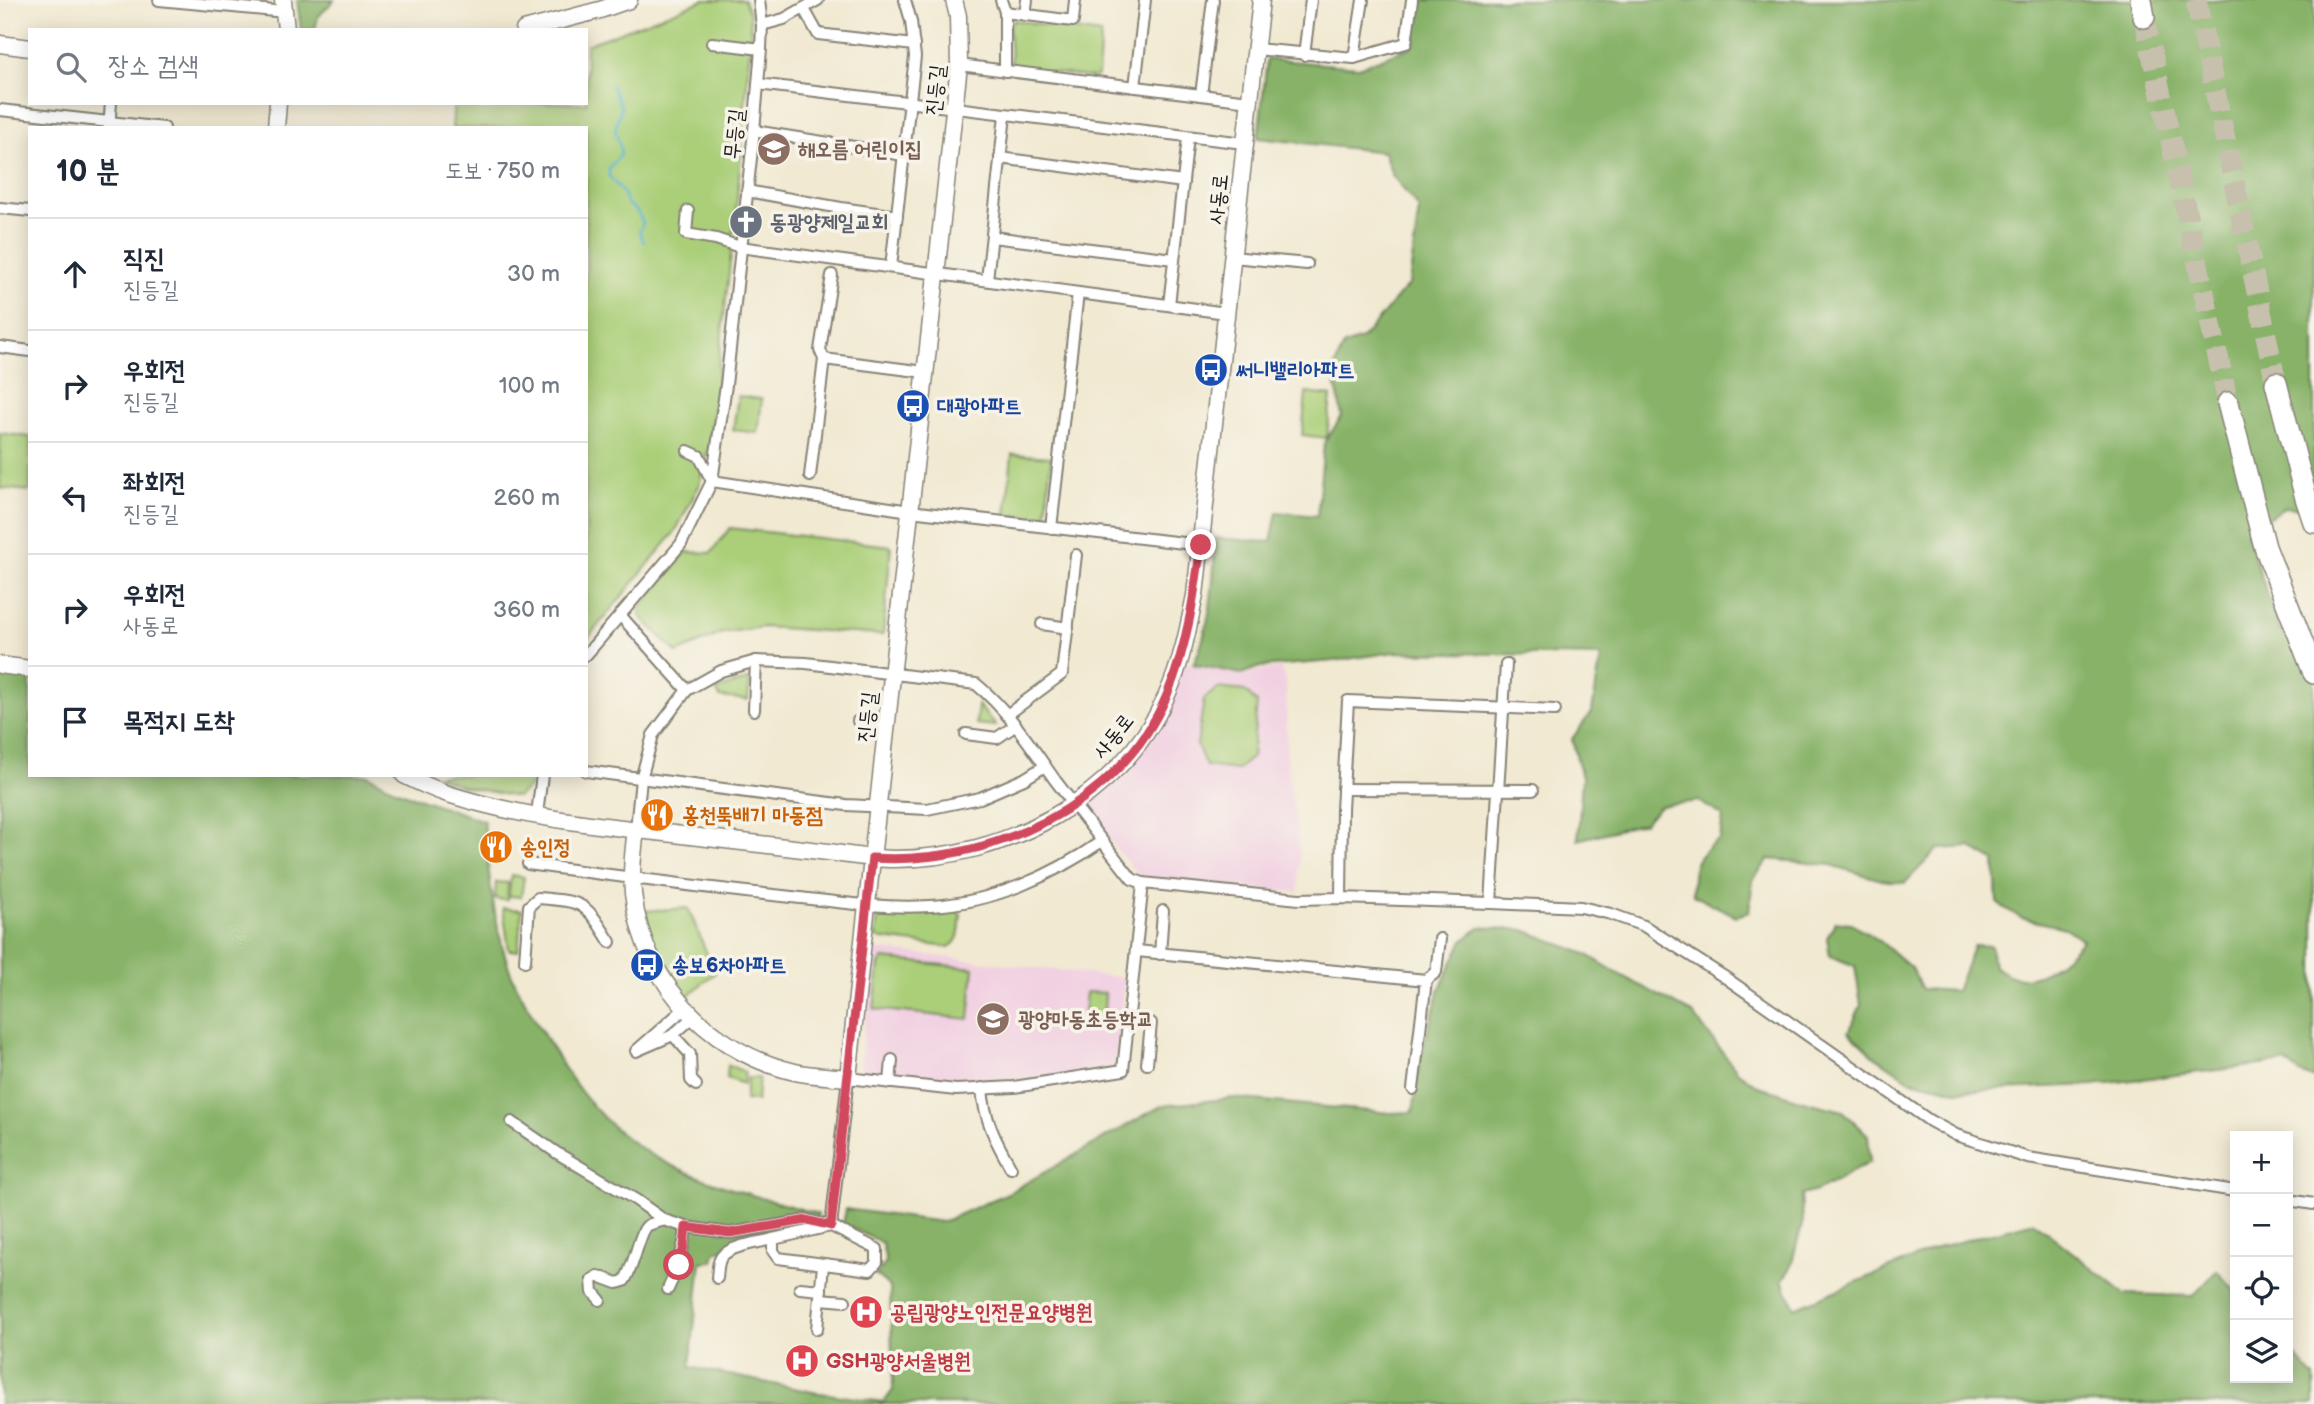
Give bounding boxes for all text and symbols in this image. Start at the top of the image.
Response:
search box [28,28,588,105]
icon: search [52,48,90,86]
text: 장소 검색 [108,51,199,82]
street label: 진등길 [920,63,951,117]
street label: 무등길 [719,107,750,161]
school or university icon: 해오름 어린이집 [755,130,793,168]
place label: 해오름 어린이집 [797,137,922,162]
text: 10 분 [56,154,120,190]
text: 도보 · 750 m [445,157,560,185]
street label: 사동로 [1203,173,1234,226]
church icon: 동광양제일교회 [727,203,765,241]
place label: 동광양제일교회 [770,210,888,235]
text: 직진 [123,244,165,275]
icon: ahead [56,255,94,293]
text: 30 m [507,260,560,288]
text: 진등길 [123,276,179,304]
bus stop icon: 써니밸리아파트 [1192,351,1230,389]
text: 우회전 [123,356,186,387]
place label: 써니밸리아파트 [1235,358,1354,383]
icon: right [56,367,94,405]
text: 100 m [499,372,560,400]
bus stop icon: 대광아파트 [894,387,932,425]
text: 진등길 [123,388,179,416]
place label: 대광아파트 [937,394,1022,419]
text: 좌회전 [123,468,186,499]
icon: left [56,479,94,517]
text: 260 m [494,484,560,512]
text: 진등길 [123,500,179,528]
route end [1185,529,1216,560]
text: 우회전 [123,580,186,611]
icon: right [56,591,94,629]
text: 360 m [493,596,560,624]
text: 사동로 [123,612,179,640]
street label: 진등길 [852,690,883,744]
icon: arrive [56,703,94,741]
text: 목적지 도착 [123,707,235,738]
street label: 사동로 [1088,709,1139,764]
restaurant icon: 홍천뚝배기 마동점 [638,796,676,834]
place label: 홍천뚝배기 마동점 [682,803,823,828]
restaurant icon: 송인정 [477,828,515,866]
place label: 송인정 [520,835,571,860]
bus stop icon: 송보6차아파트 [628,946,666,984]
place label: 송보6차아파트 [672,953,786,978]
school or university icon: 광양마동초등학교 [974,1000,1012,1038]
place label: 광양마동초등학교 [1018,1007,1153,1032]
map controls [2230,1131,2293,1383]
button: + [2230,1131,2293,1194]
button: − [2230,1194,2293,1257]
route start [663,1249,694,1280]
button: locate [2230,1257,2293,1320]
hospital icon: 공립광양노인전문요양병원 [847,1293,885,1331]
place label: 공립광양노인전문요양병원 [890,1300,1093,1325]
button: layers [2230,1320,2293,1383]
hospital icon: GSH광양서울병원 [783,1342,821,1380]
place label: GSH광양서울병원 [826,1349,971,1374]

